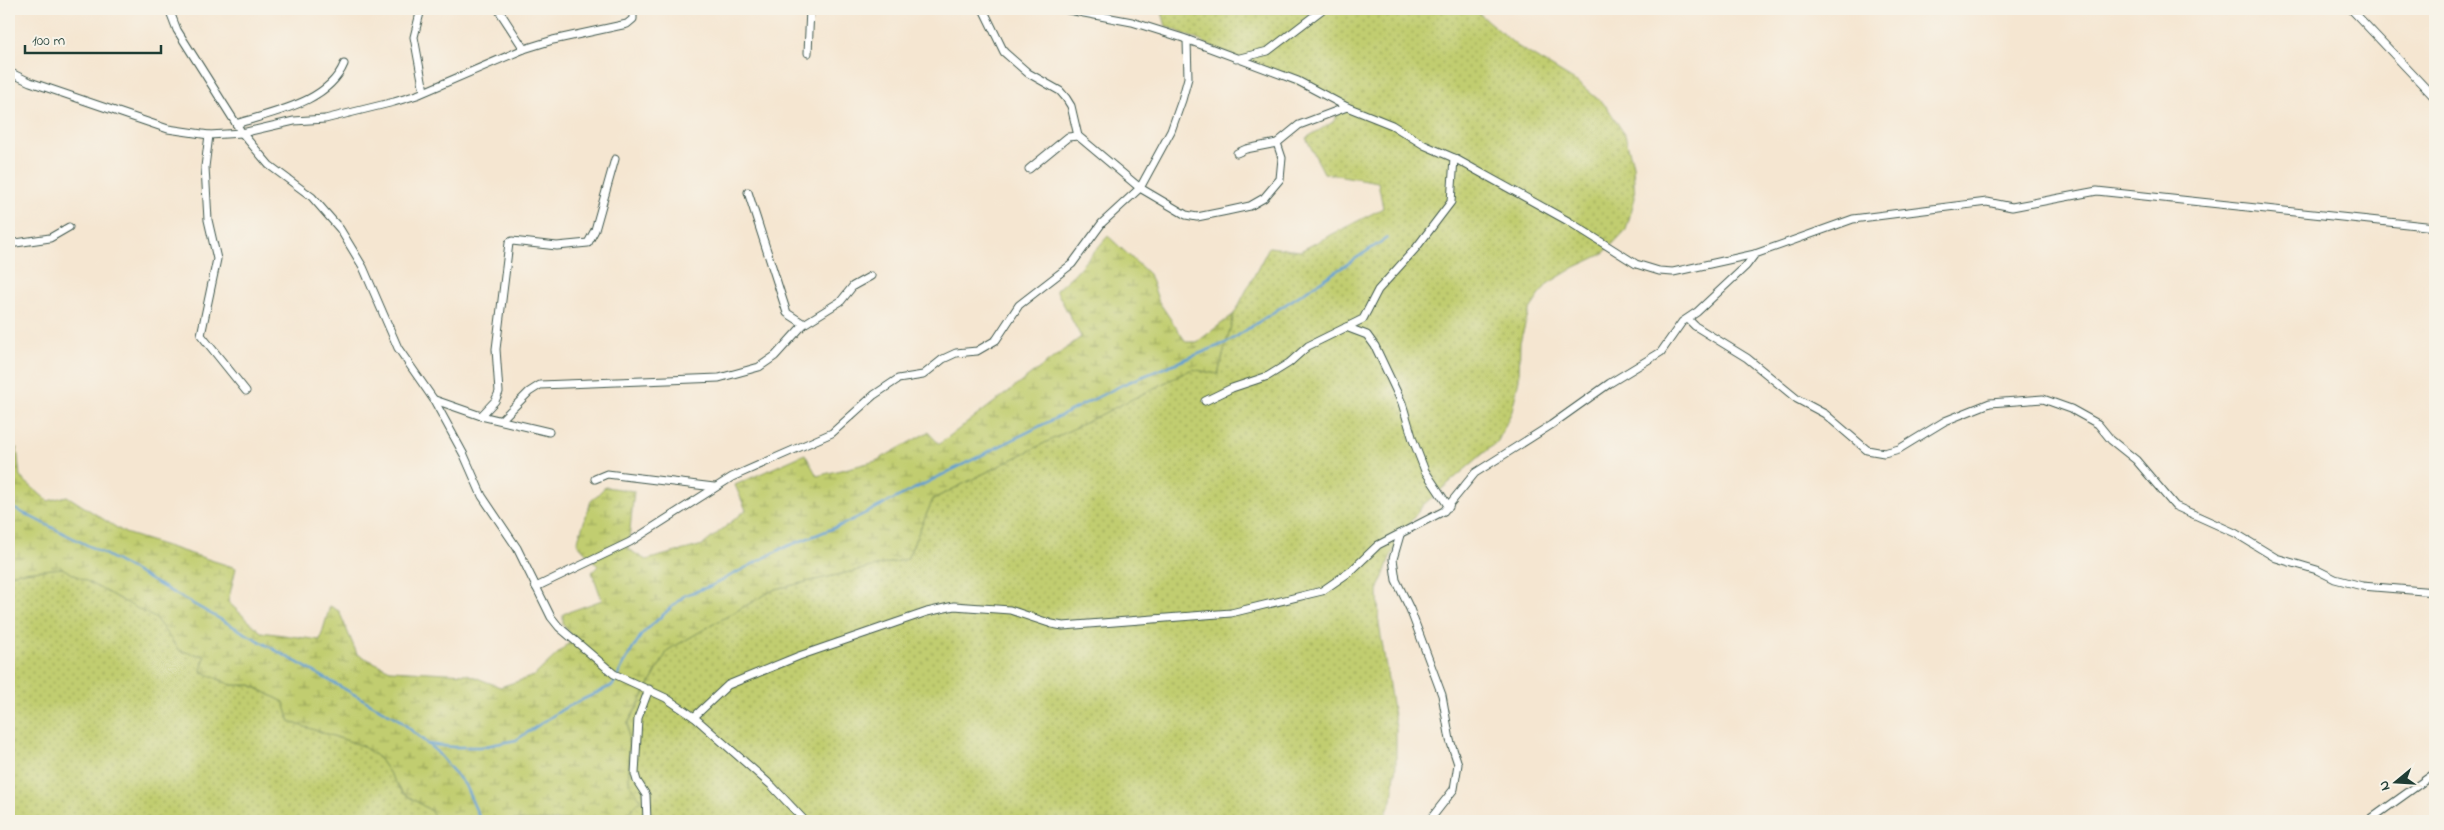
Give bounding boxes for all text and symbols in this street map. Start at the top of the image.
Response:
scale bar [25,22,161,54]
text: 100 m [32,30,65,52]
north arrow [2372,758,2422,808]
text: N [2374,778,2397,793]

